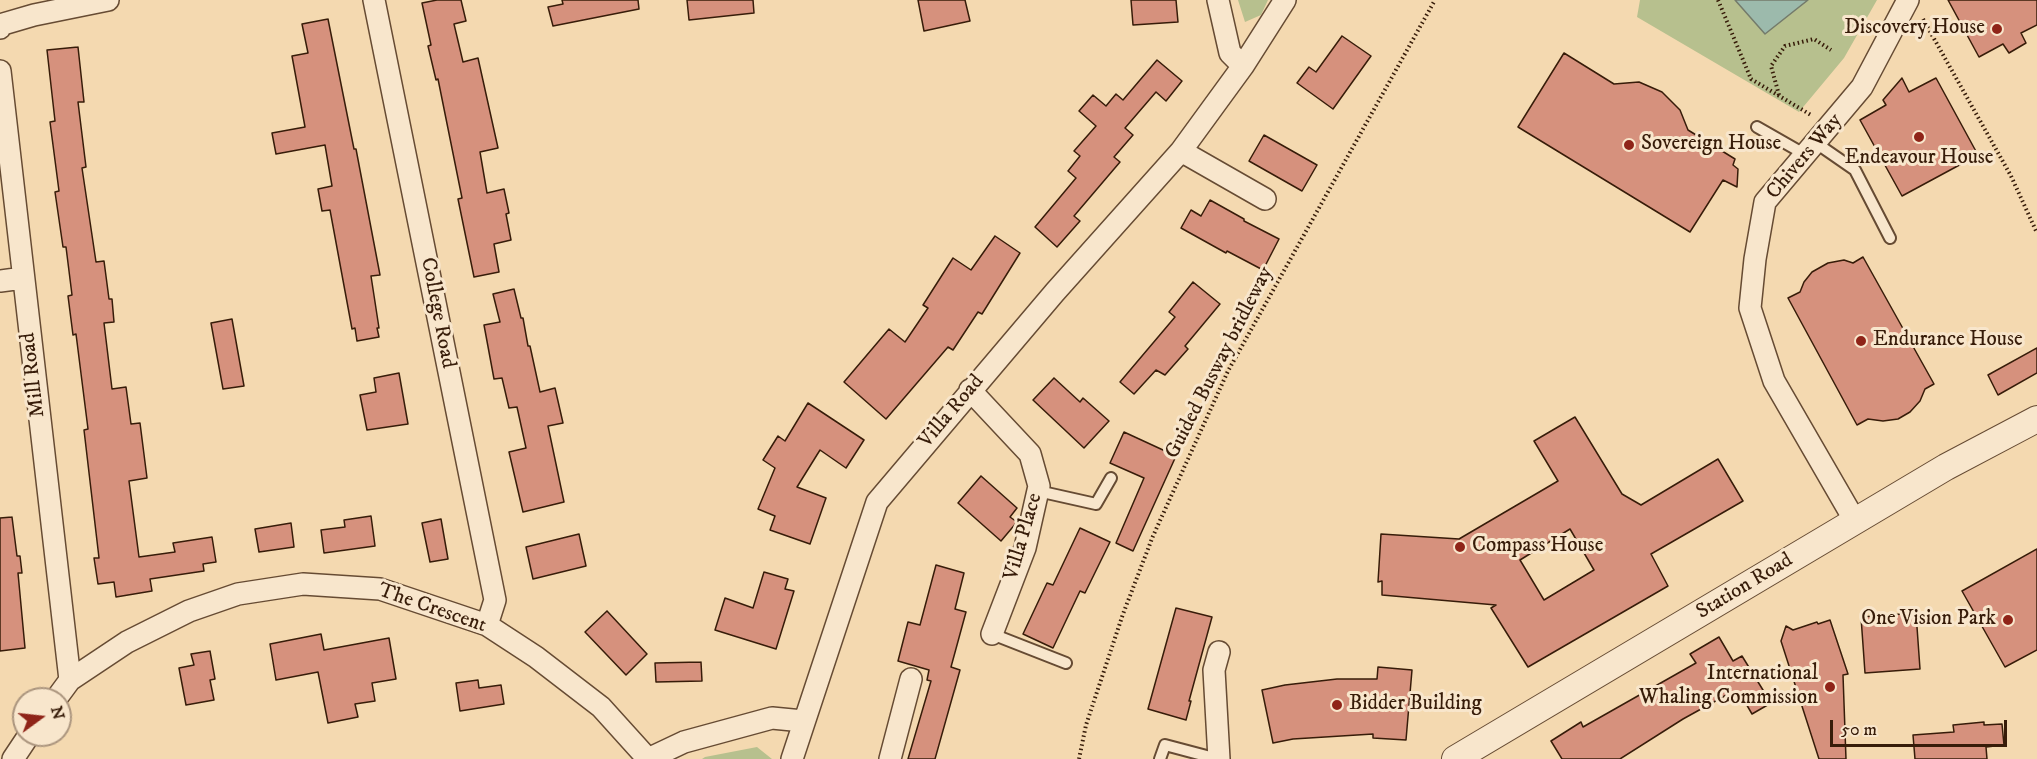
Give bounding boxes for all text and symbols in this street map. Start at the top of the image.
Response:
place label: Discovery House [1844,16,1985,42]
marker: Discovery House [1990,22,2004,36]
street label: Chivers Way [1762,109,1848,205]
marker: Endeavour House [1912,130,1926,144]
place label: Sovereign House [1641,132,1781,158]
marker: Sovereign House [1622,138,1636,152]
place label: Endeavour House [1845,146,1993,172]
street label: College Road [414,256,460,370]
street label: Guided Busway bridleway [1161,263,1279,463]
place label: Endurance House [1873,328,2023,354]
street label: Mill Road [16,331,52,419]
marker: Endurance House [1854,334,1868,348]
street label: Villa Road [914,370,990,454]
street label: Villa Place [1000,490,1048,584]
place label: Compass House [1472,534,1603,560]
marker: Compass House [1453,540,1467,554]
street label: Station Road [1692,548,1798,626]
street label: The Crescent [375,579,489,639]
place label: One Vision Park [1861,607,1996,633]
marker: One Vision Park [2001,613,2015,627]
place label: International Whaling Commission [1639,662,1818,712]
marker: International Whaling Commission [1823,680,1837,694]
north arrow [12,687,72,747]
place label: Bidder Building [1349,692,1482,718]
marker: Bidder Building [1330,698,1344,712]
text: N [46,704,69,722]
scale bar [1833,708,2010,746]
text: 50 m [1841,719,1877,741]

